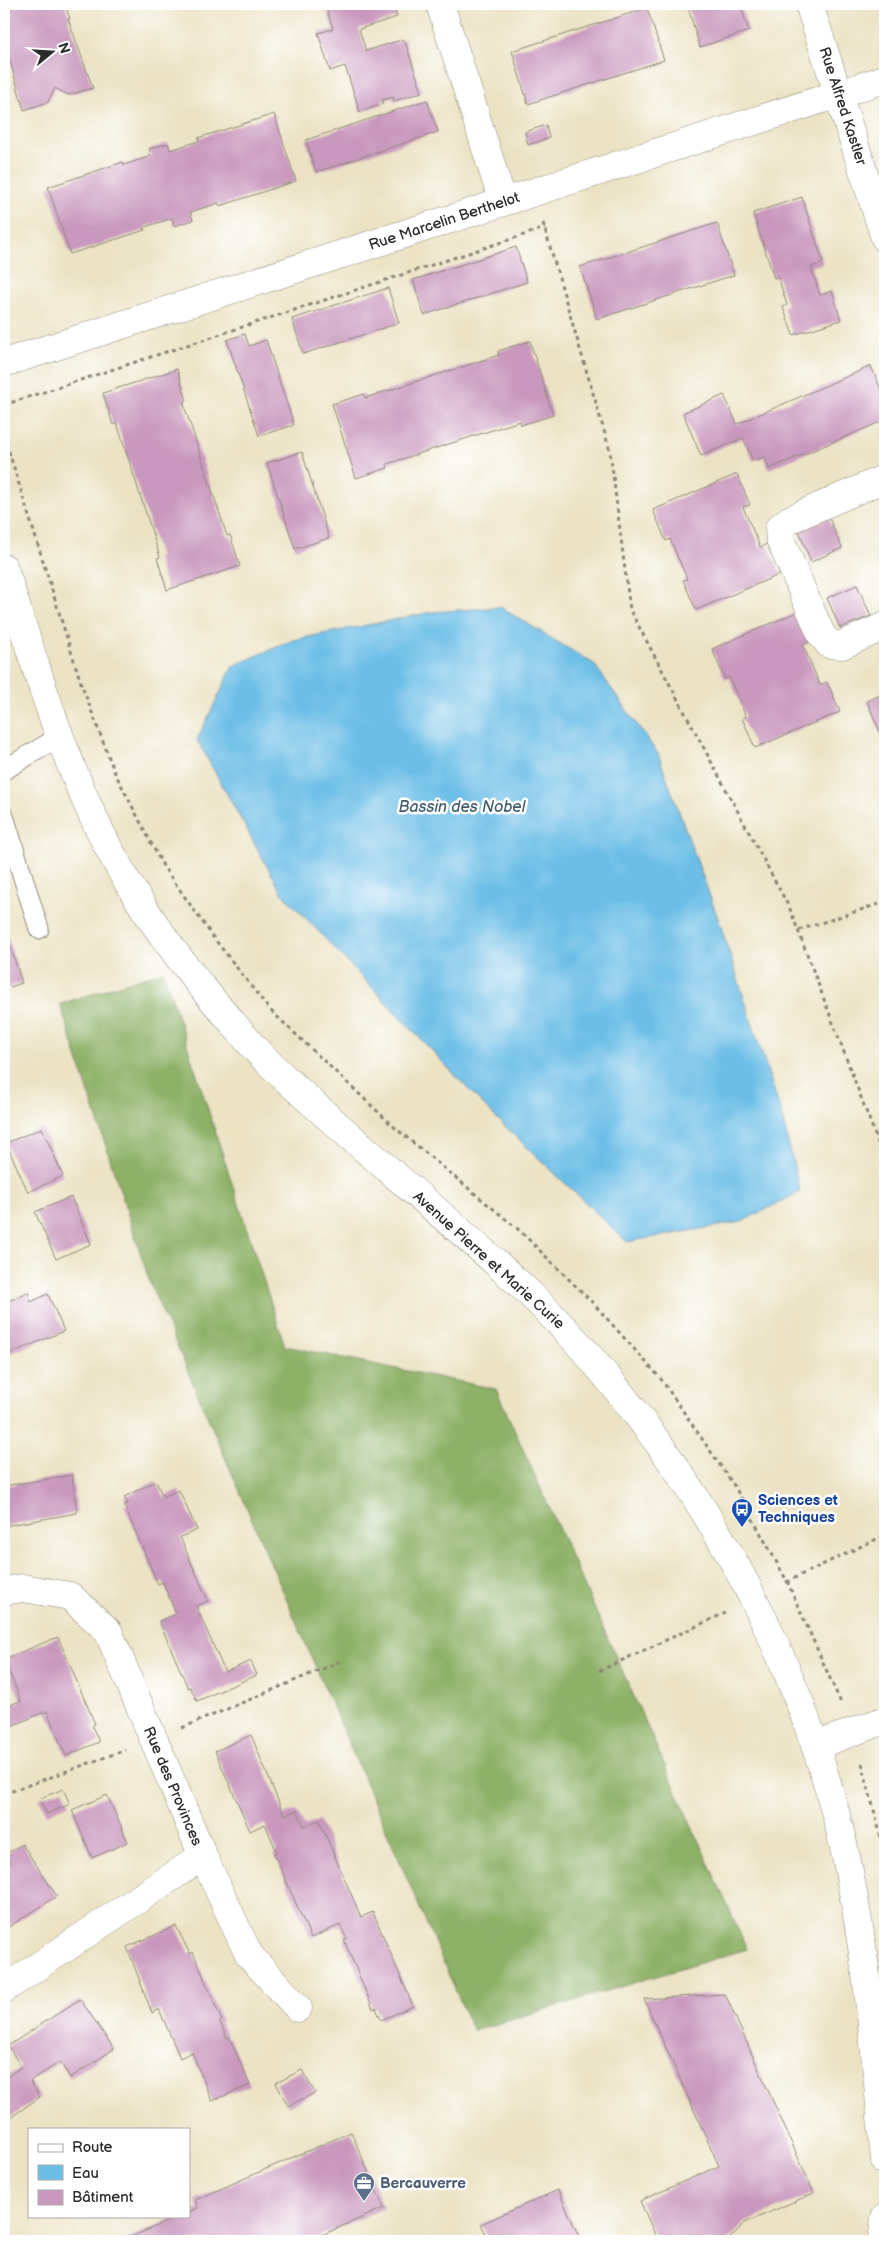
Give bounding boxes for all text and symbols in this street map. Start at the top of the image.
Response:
north arrow [28,28,78,78]
text: N [54,41,74,56]
street label: Rue Alfred Kastler [814,45,871,168]
street label: Rue Marcelin Berthelot [366,188,522,255]
water label: Bassin des Nobel [399,798,527,817]
street label: Avenue Pierre et Marie Curie [409,1187,568,1334]
place label: Sciences et Techniques [758,1491,838,1527]
bus stop icon: Sciences et Techniques [730,1497,754,1528]
street label: Rue des Provinces [139,1724,206,1849]
legend [28,2128,190,2218]
text: Route [72,2138,113,2157]
text: Eau [72,2164,99,2183]
office icon: Bercauverre [352,2171,376,2202]
place label: Bercauverre [380,2174,466,2193]
text: Bâtiment [72,2188,134,2207]

